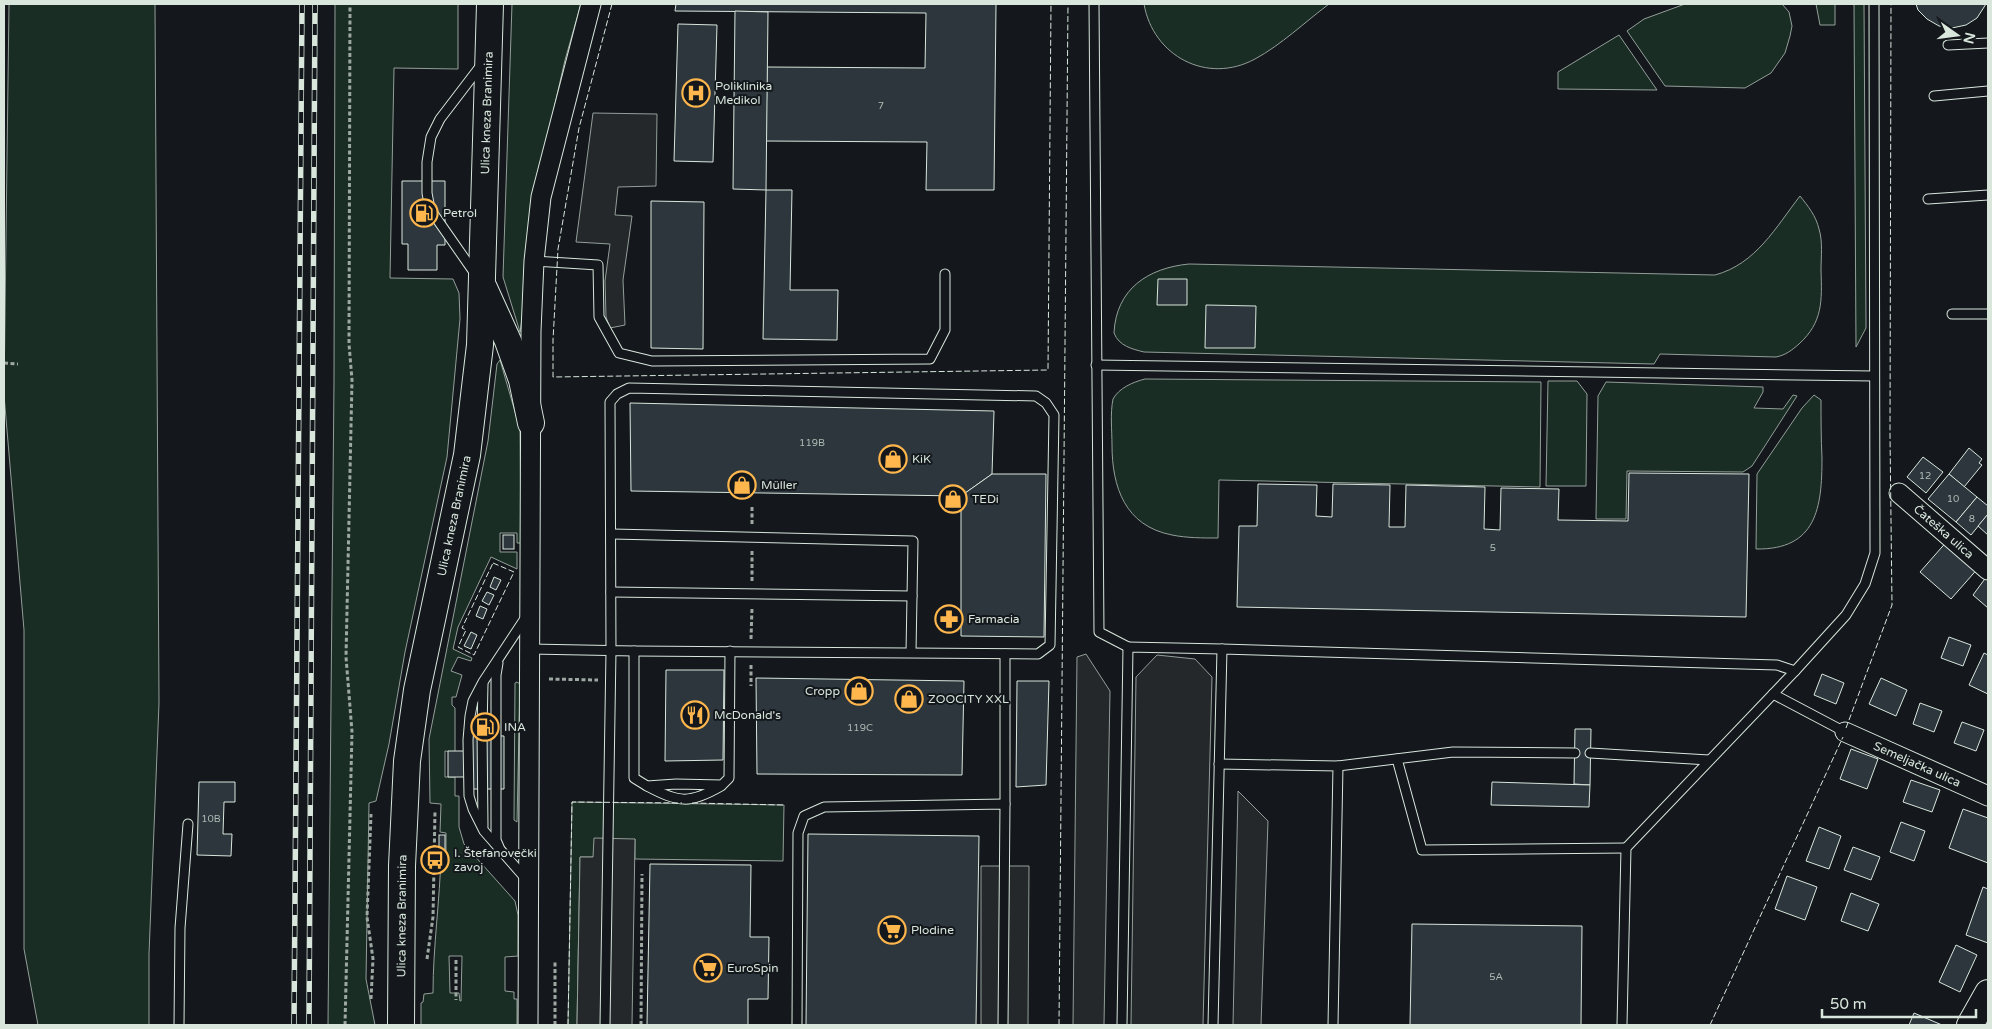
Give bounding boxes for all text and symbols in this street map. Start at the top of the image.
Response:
north arrow [1932,10,1982,60]
text: N [1960,31,1979,46]
street label: Ulica kneza Branimira [478,51,496,175]
hospital icon: Poliklinika Medikol [681,78,711,108]
place label: Poliklinika Medikol [715,79,772,107]
house number: 7 [878,100,884,112]
fuel station icon: Petrol [409,198,439,228]
place label: Petrol [443,206,477,220]
house number: 119B [799,437,825,449]
shop icon: KiK [878,444,908,474]
place label: KiK [912,452,931,466]
street label: Ulica kneza Branimira [434,454,474,577]
shop icon: Müller [727,470,757,500]
house number: 12 [1919,470,1931,482]
place label: Müller [761,478,798,492]
shop icon: TEDi [938,484,968,514]
place label: TEDi [972,492,999,506]
house number: 10 [1947,493,1959,505]
street label: Čateška ulica [1911,502,1976,561]
house number: 8 [1969,513,1975,525]
house number: 5 [1490,542,1496,554]
pharmacy icon: Farmacia [934,604,964,634]
place label: Farmacia [968,612,1020,626]
shop icon: Cropp [844,676,874,706]
place label: Cropp [805,684,840,698]
shop icon: ZOOCITY XXL [894,684,924,714]
place label: ZOOCITY XXL [928,692,1009,706]
restaurant icon: McDonald's [680,700,710,730]
place label: McDonald's [714,708,781,722]
fuel station icon: INA [470,712,500,742]
place label: INA [504,720,526,734]
house number: 119C [847,722,873,734]
street label: Semeljačka ulica [1871,739,1963,790]
house number: 10B [201,813,221,825]
bus stop icon: I. Štefanovečki zavoj [420,845,450,875]
place label: I. Štefanovečki zavoj [454,846,537,874]
street label: Ulica kneza Branimira [394,854,410,978]
supermarket icon: Plodine [877,915,907,945]
place label: Plodine [911,923,954,937]
supermarket icon: EuroSpin [693,953,723,983]
place label: EuroSpin [727,961,779,975]
house number: 5A [1489,971,1503,983]
scale bar [1822,986,1976,1018]
text: 50 m [1830,995,1867,1013]

